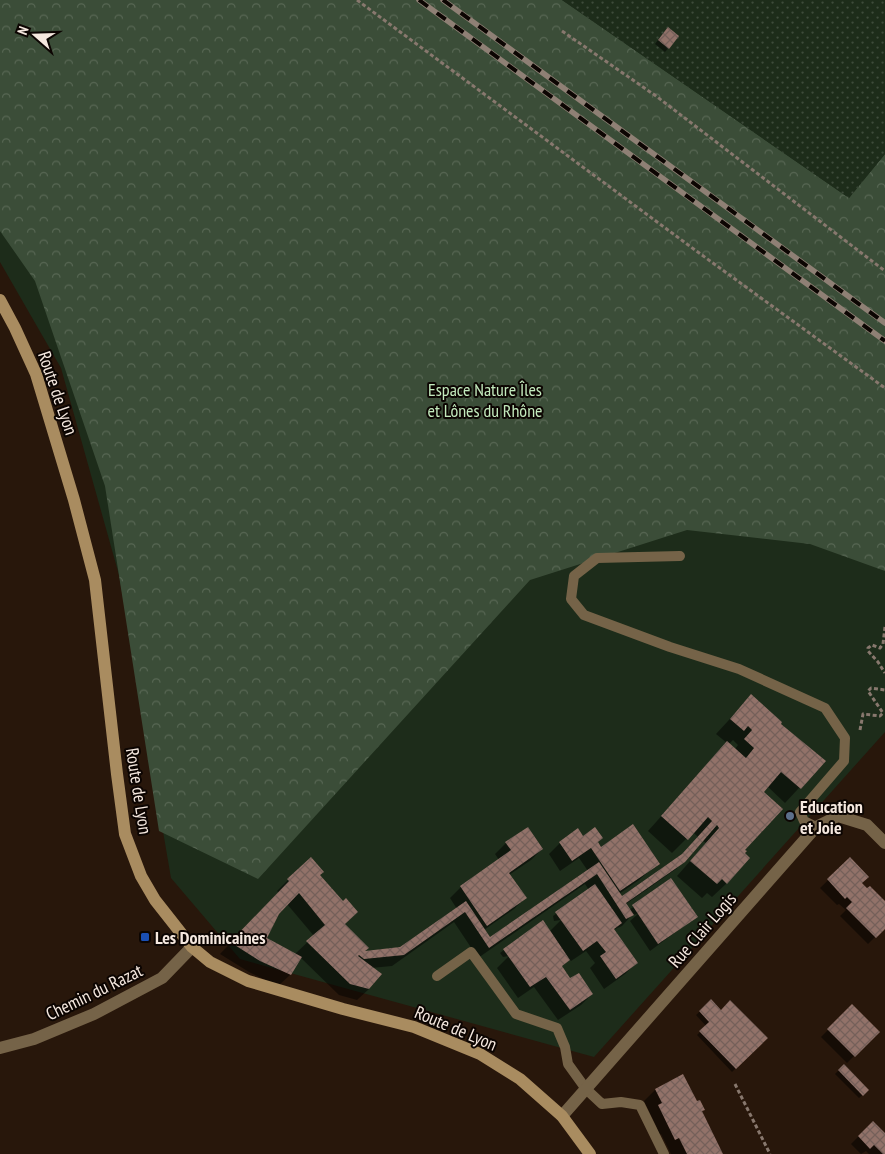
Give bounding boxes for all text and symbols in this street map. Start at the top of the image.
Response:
north arrow [10,10,60,60]
text: N [13,24,33,37]
street label: Route de Lyon [33,348,83,438]
park label: Espace Nature Îles et Lônes du Rhône [428,378,542,422]
street label: Route de Lyon [121,746,157,836]
place label: Education et Joie [800,795,863,839]
marker: Education et Joie [784,810,796,822]
street label: Rue Clair Logis [663,888,741,972]
place label: Les Dominicaines [155,926,265,949]
marker: Les Dominicaines [139,931,151,943]
street label: Chemin du Razat [42,959,146,1025]
street label: Route de Lyon [411,1000,501,1056]

